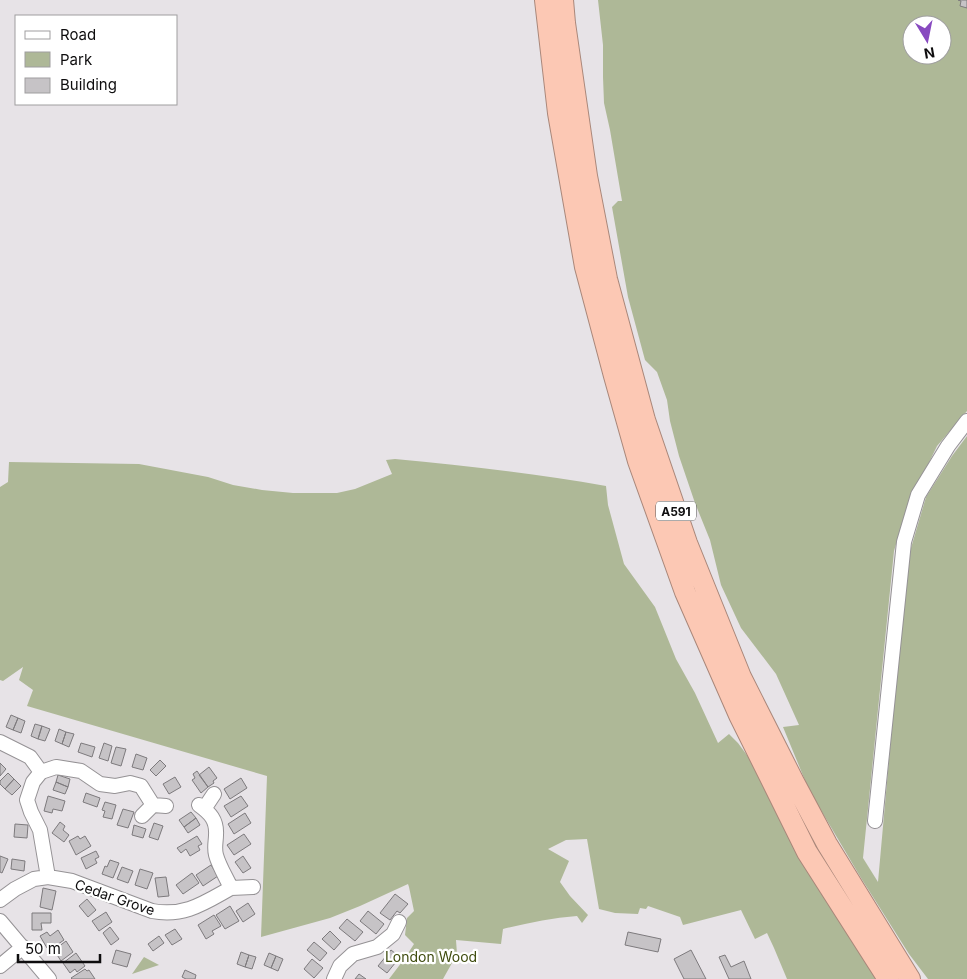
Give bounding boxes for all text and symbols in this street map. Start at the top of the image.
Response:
legend [15,15,178,105]
north arrow [902,15,952,65]
text: Road [60,25,96,44]
text: N [923,44,936,63]
text: Park [60,50,93,69]
text: Building [60,75,117,94]
road number: A591 [656,502,696,520]
street label: Cedar Grove [73,875,157,919]
scale bar [18,932,100,964]
text: 50 m [25,939,61,958]
park label: London Wood [385,948,477,965]

